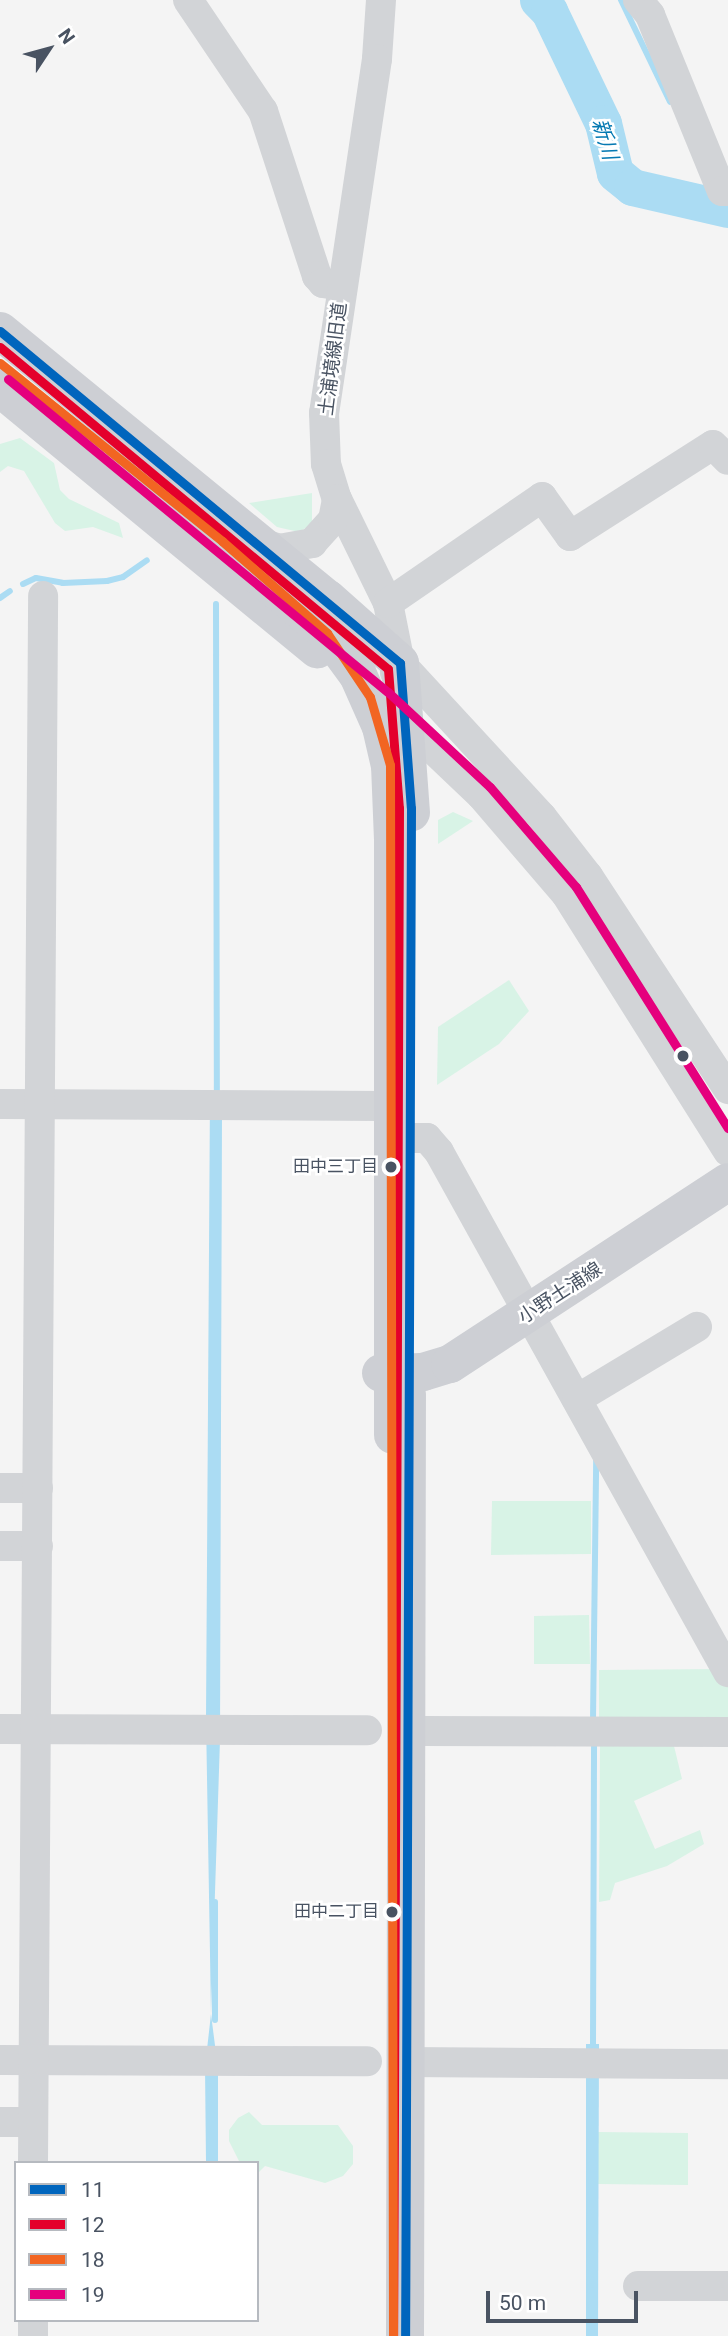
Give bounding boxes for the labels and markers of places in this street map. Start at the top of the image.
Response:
unlabelled marker [676,1049,690,1063]
place label: 田中三丁目 [293,1157,378,1177]
marker: 田中三丁目 [384,1160,398,1174]
place label: 田中二丁目 [294,1902,379,1922]
marker: 田中二丁目 [385,1905,399,1919]

